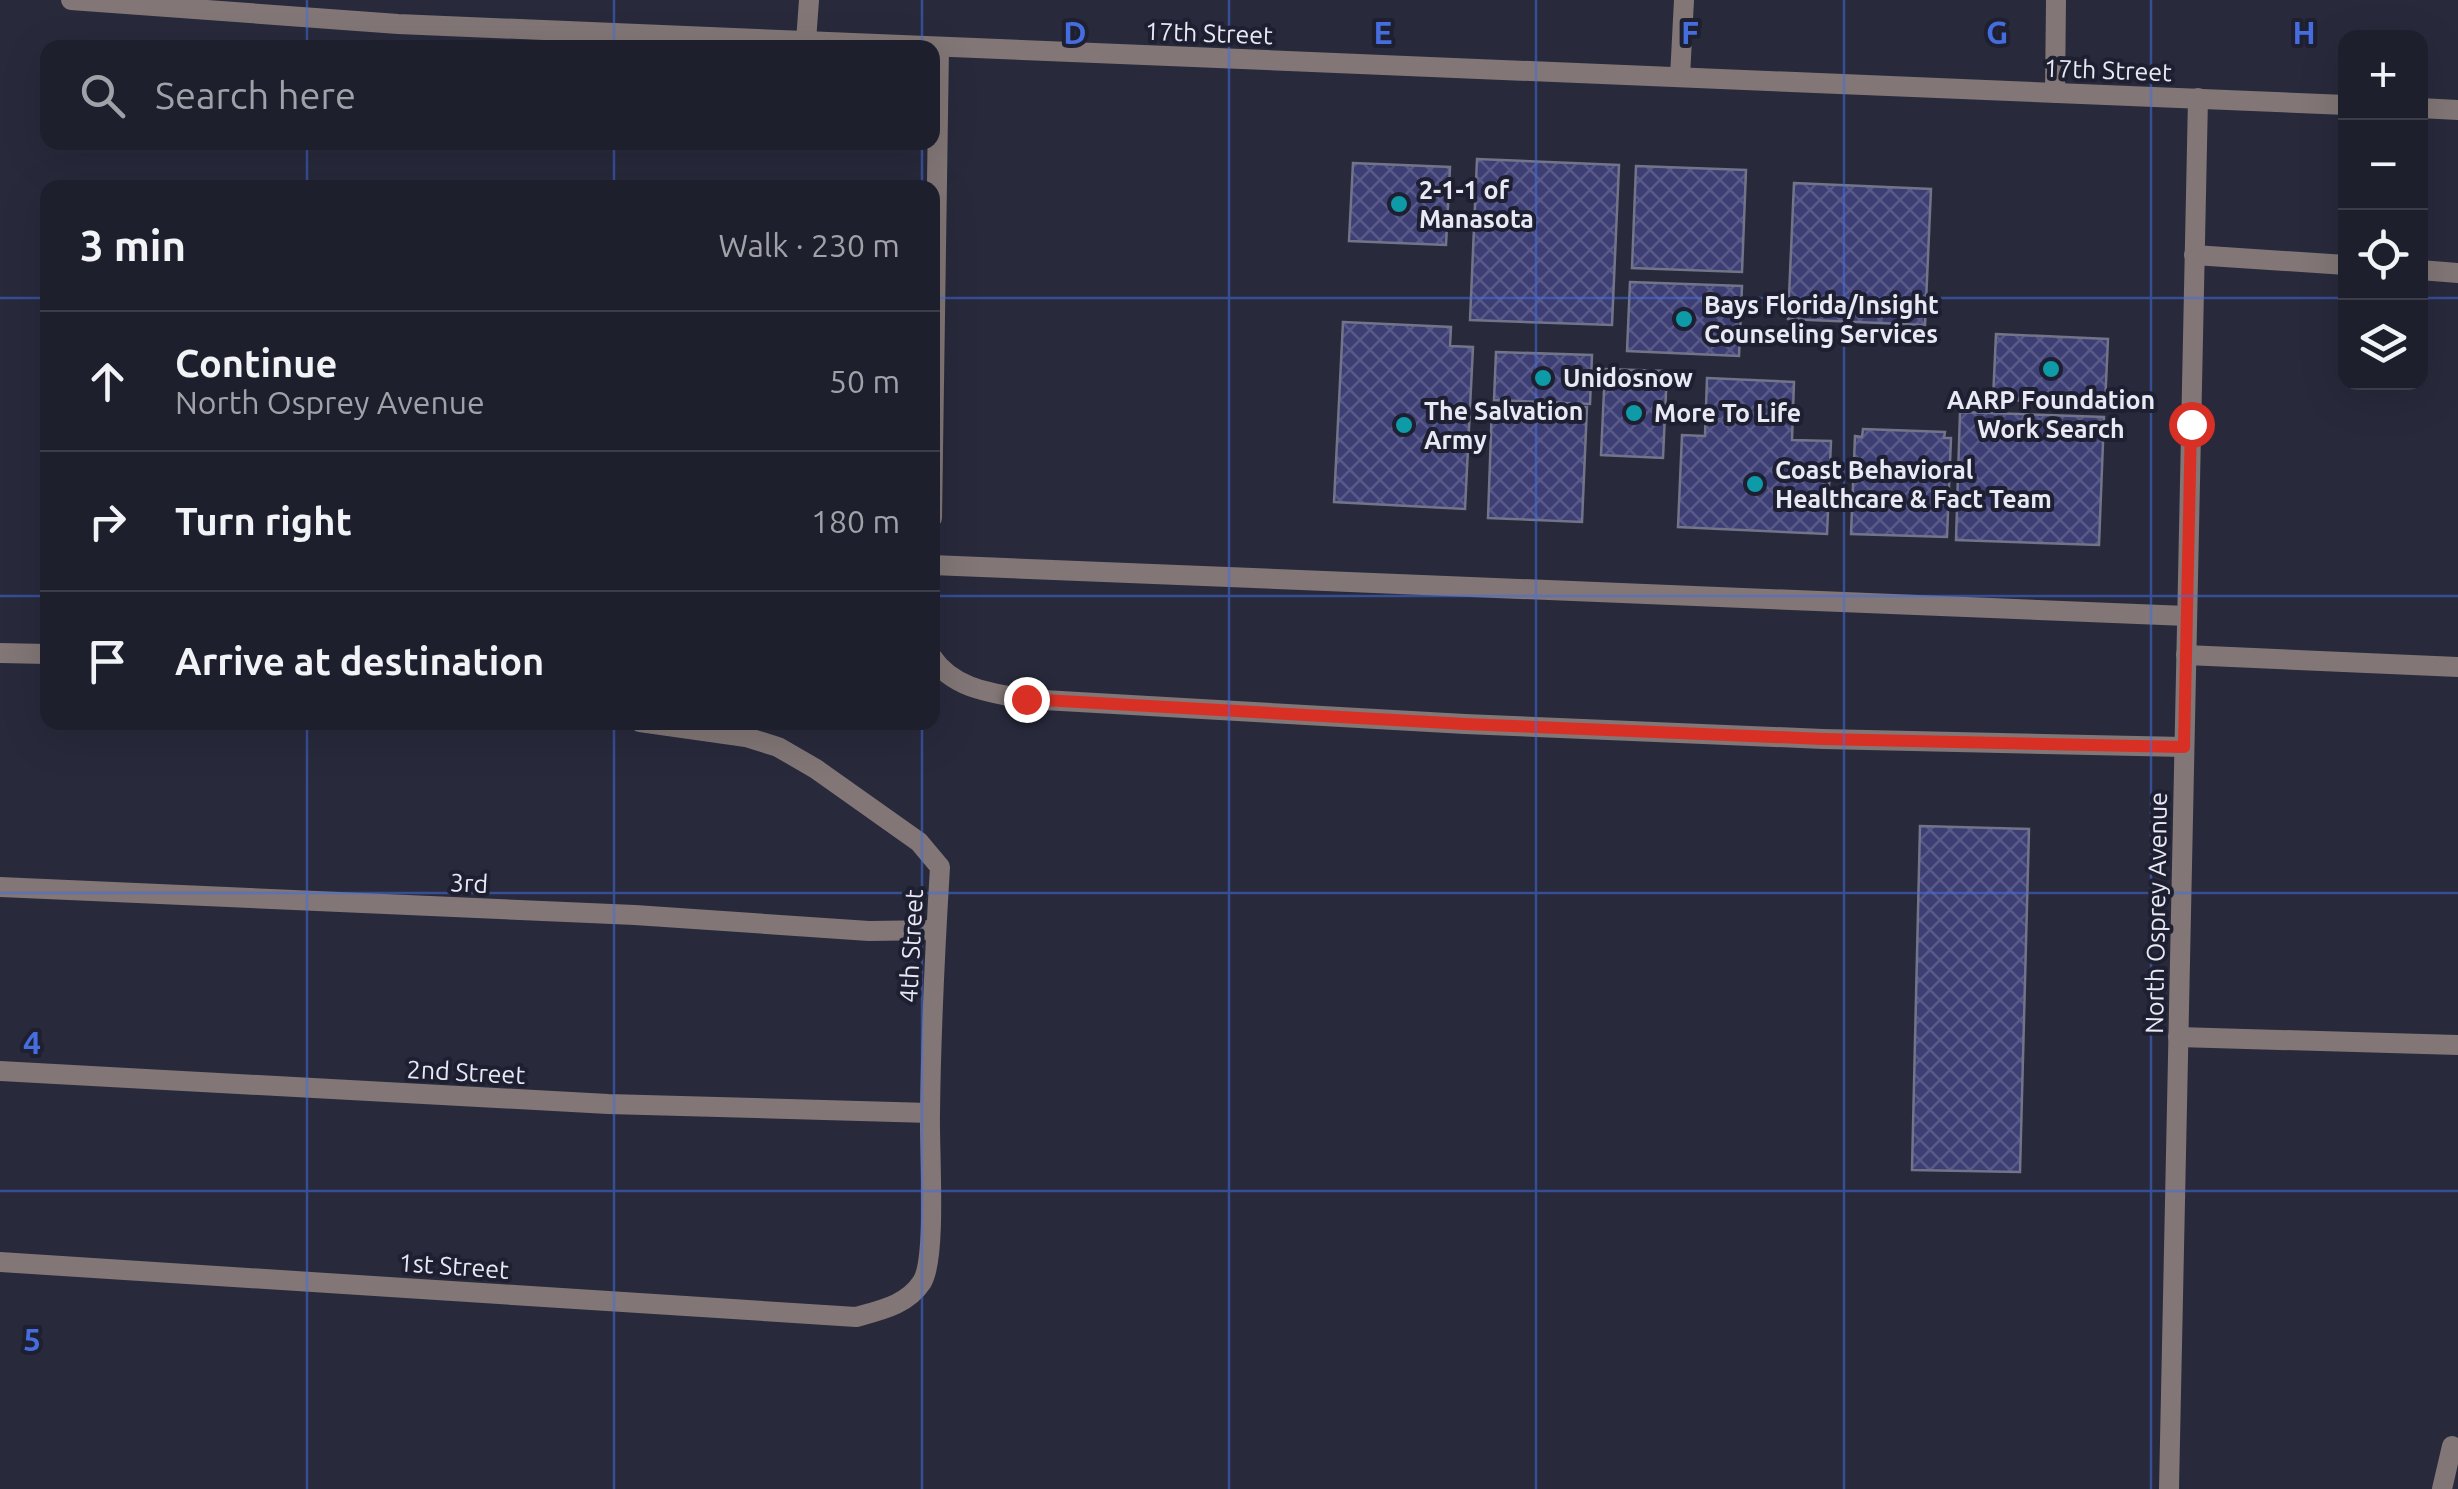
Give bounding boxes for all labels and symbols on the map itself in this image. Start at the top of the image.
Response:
text: D [1063,14,1087,50]
text: E [1373,14,1393,50]
text: F [1681,14,1699,50]
text: G [1986,14,2008,50]
text: H [2292,14,2316,50]
street label: 17th Street [1145,17,1274,49]
street label: 17th Street [2044,54,2173,86]
place label: 2-1-1 of Manasota [1419,176,1534,233]
marker: 2-1-1 of Manasota [1388,193,1410,215]
place label: Bays Florida/Insight Counseling Services [1704,291,1939,348]
marker: Bays Florida/Insight Counseling Services [1673,308,1695,330]
marker: AARP Foundation Work Search [2040,358,2062,380]
place label: Unidosnow [1563,364,1693,392]
marker: Unidosnow [1532,367,1554,389]
place label: AARP Foundation Work Search [1947,386,2155,443]
place label: The Salvation Army [1424,397,1583,454]
place label: More To Life [1654,399,1801,427]
marker: More To Life [1623,402,1645,424]
route start [2169,402,2215,448]
marker: The Salvation Army [1393,414,1415,436]
place label: Coast Behavioral Healthcare & Fact Team [1775,456,2052,513]
marker: Coast Behavioral Healthcare & Fact Team [1744,473,1766,495]
route end [1004,677,1050,723]
street label: North Osprey Avenue [2140,792,2172,1034]
street label: 3rd [449,868,489,898]
street label: 4th Street [894,888,928,1004]
text: 4 [23,1024,41,1060]
street label: 2nd Street [406,1055,526,1089]
street label: 1st Street [398,1248,510,1284]
text: 5 [23,1321,41,1357]

